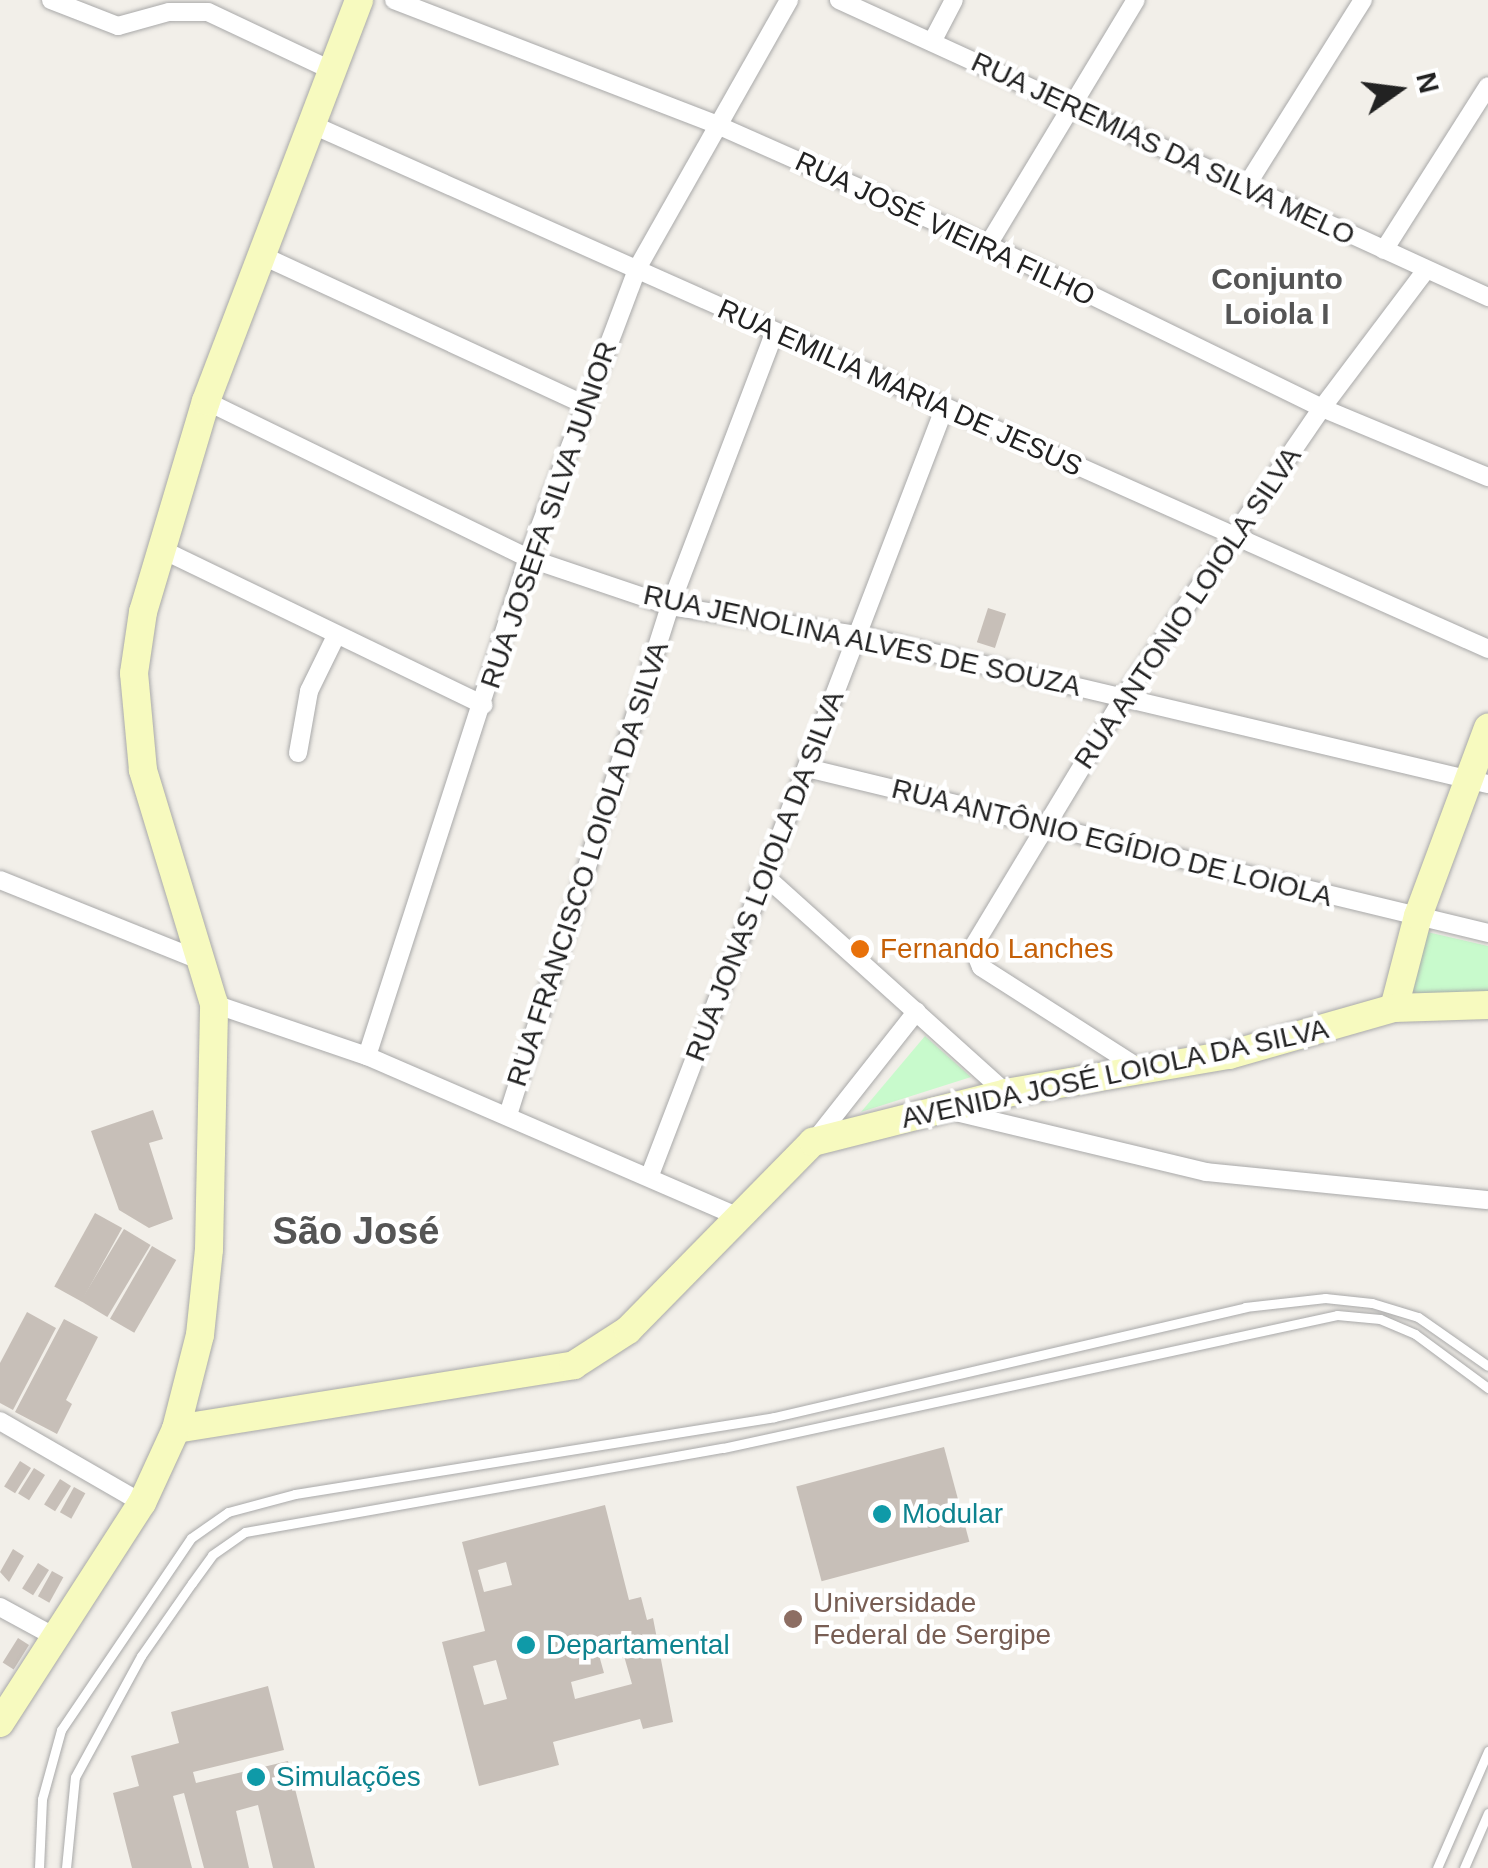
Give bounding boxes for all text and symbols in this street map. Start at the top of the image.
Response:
north arrow [1348,40,1448,140]
street label: RUA JEREMIAS DA SILVA MELO [964,44,1362,254]
text: N [1410,69,1445,96]
street label: RUA JOSÉ VIEIRA FILHO [788,144,1102,314]
district label: Conjunto Loiola I [1211,261,1343,332]
street label: RUA EMILIA MARIA DE JESUS [711,291,1089,485]
street label: RUA JOSEFA SILVA JUNIOR [473,335,625,695]
street label: RUA ANTONIO LOIOLA SILVA [1066,439,1310,777]
street label: RUA JENOLINA ALVES DE SOUZA [638,578,1086,704]
street label: RUA FRANCISCO LOIOLA DA SILVA [499,635,677,1093]
street label: RUA JONAS LOIOLA DA SILVA [678,684,852,1068]
street label: RUA ANTÔNIO EGÍDIO DE LOIOLA [887,772,1337,914]
place label: Fernando Lanches [880,932,1114,966]
marker: Fernando Lanches [849,938,871,960]
street label: AVENIDA JOSÉ LOIOLA DA SILVA [896,1012,1334,1136]
district label: São José [273,1209,439,1255]
place label: Modular [902,1497,1003,1531]
marker: Modular [871,1503,893,1525]
place label: Universidade Federal de Sergipe [813,1586,1051,1652]
marker: Universidade Federal de Sergipe [782,1608,804,1630]
place label: Departamental [546,1628,730,1662]
marker: Departamental [515,1634,537,1656]
place label: Simulações [276,1760,421,1794]
marker: Simulações [245,1766,267,1788]

